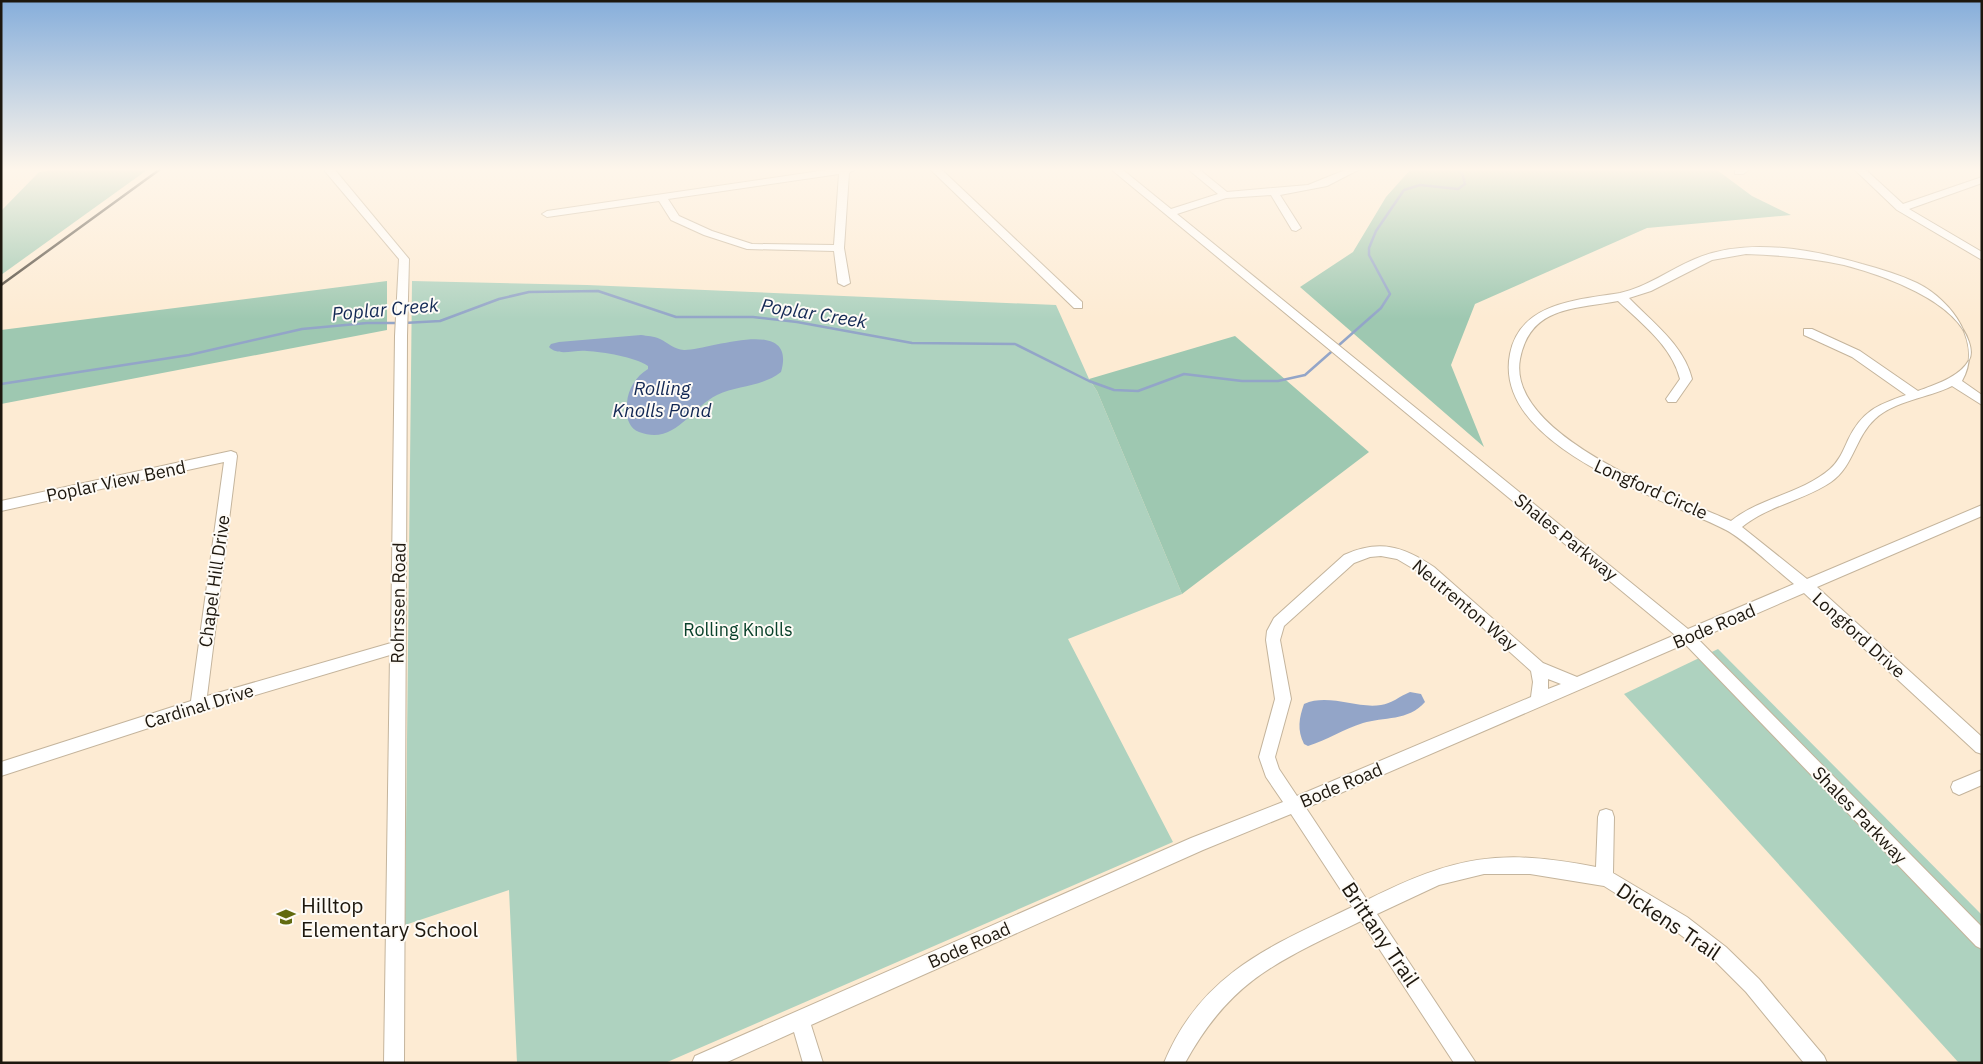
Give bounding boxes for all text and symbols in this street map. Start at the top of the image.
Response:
water label: Poplar Creek [331,292,441,326]
water label: Poplar Creek [759,293,870,333]
water label: Rolling Knolls Pond [612,376,712,422]
street label: Longford Circle [1591,454,1711,524]
street label: Poplar View Bend [44,455,188,507]
street label: Shales Parkway [1510,488,1622,586]
street label: Chapel Hill Drive [193,513,235,649]
street label: Rohrssen Road [385,542,411,664]
street label: Neutrenton Way [1407,554,1523,656]
street label: Longford Drive [1808,587,1910,683]
street label: Bode Road [1669,598,1759,654]
park label: Rolling Knolls [683,618,793,641]
street label: Cardinal Drive [142,678,256,734]
street label: Bode Road [1296,757,1386,813]
street label: Shales Parkway [1808,761,1912,869]
street label: Brittany Trail [1336,876,1426,992]
street label: Dickens Trail [1611,876,1727,966]
place label: Hilltop Elementary School [301,891,478,943]
school or university icon: Hilltop Elementary School [275,906,297,928]
street label: Bode Road [924,917,1014,973]

